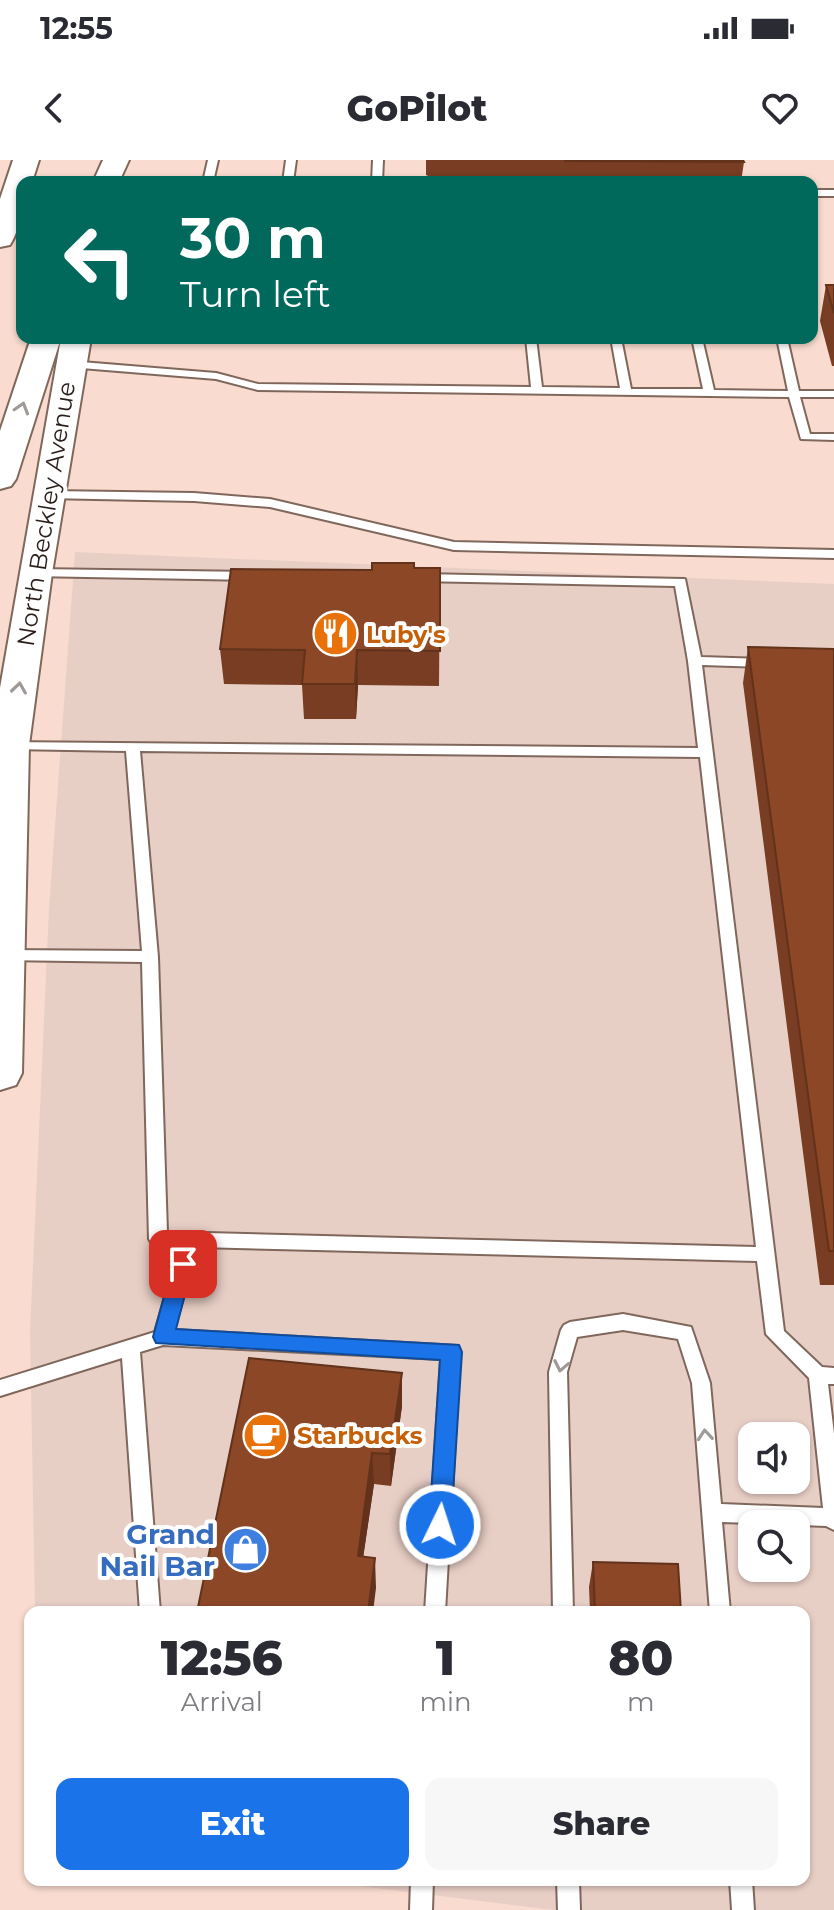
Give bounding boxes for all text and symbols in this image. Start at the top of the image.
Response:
text: 12:55 [40,10,113,47]
icon: back [32,86,76,130]
text: GoPilot [347,86,487,130]
icon: heart [758,86,802,130]
text: 30 m [180,204,326,272]
icon: left [48,208,152,312]
text: Turn left [180,272,331,316]
street label: North Beckley Avenue [11,380,81,648]
one-way arrow [12,401,28,415]
restaurant icon: Luby's [311,610,359,658]
place label: Luby's [366,620,446,649]
one-way arrow [10,681,27,694]
pin [149,1230,217,1298]
icon: arrive [161,1242,205,1286]
one-way arrow [554,1359,571,1373]
cafe icon: Starbucks [242,1411,290,1459]
place label: Starbucks [297,1421,423,1450]
map controls [738,1422,810,1582]
button: sound [738,1422,810,1494]
one-way arrow [697,1428,714,1441]
position arrow [398,1483,482,1567]
button: search [738,1510,810,1582]
place label: Grand Nail Bar [100,1517,215,1583]
shop icon: Grand Nail Bar [222,1526,270,1574]
text: 12:56 [161,1629,283,1687]
text: 1 [436,1629,455,1687]
text: 80 [608,1629,673,1687]
text: Arrival [181,1686,263,1718]
text: min [419,1686,472,1718]
text: m [627,1686,655,1718]
button: Exit [56,1778,409,1870]
button: Share [425,1778,778,1870]

